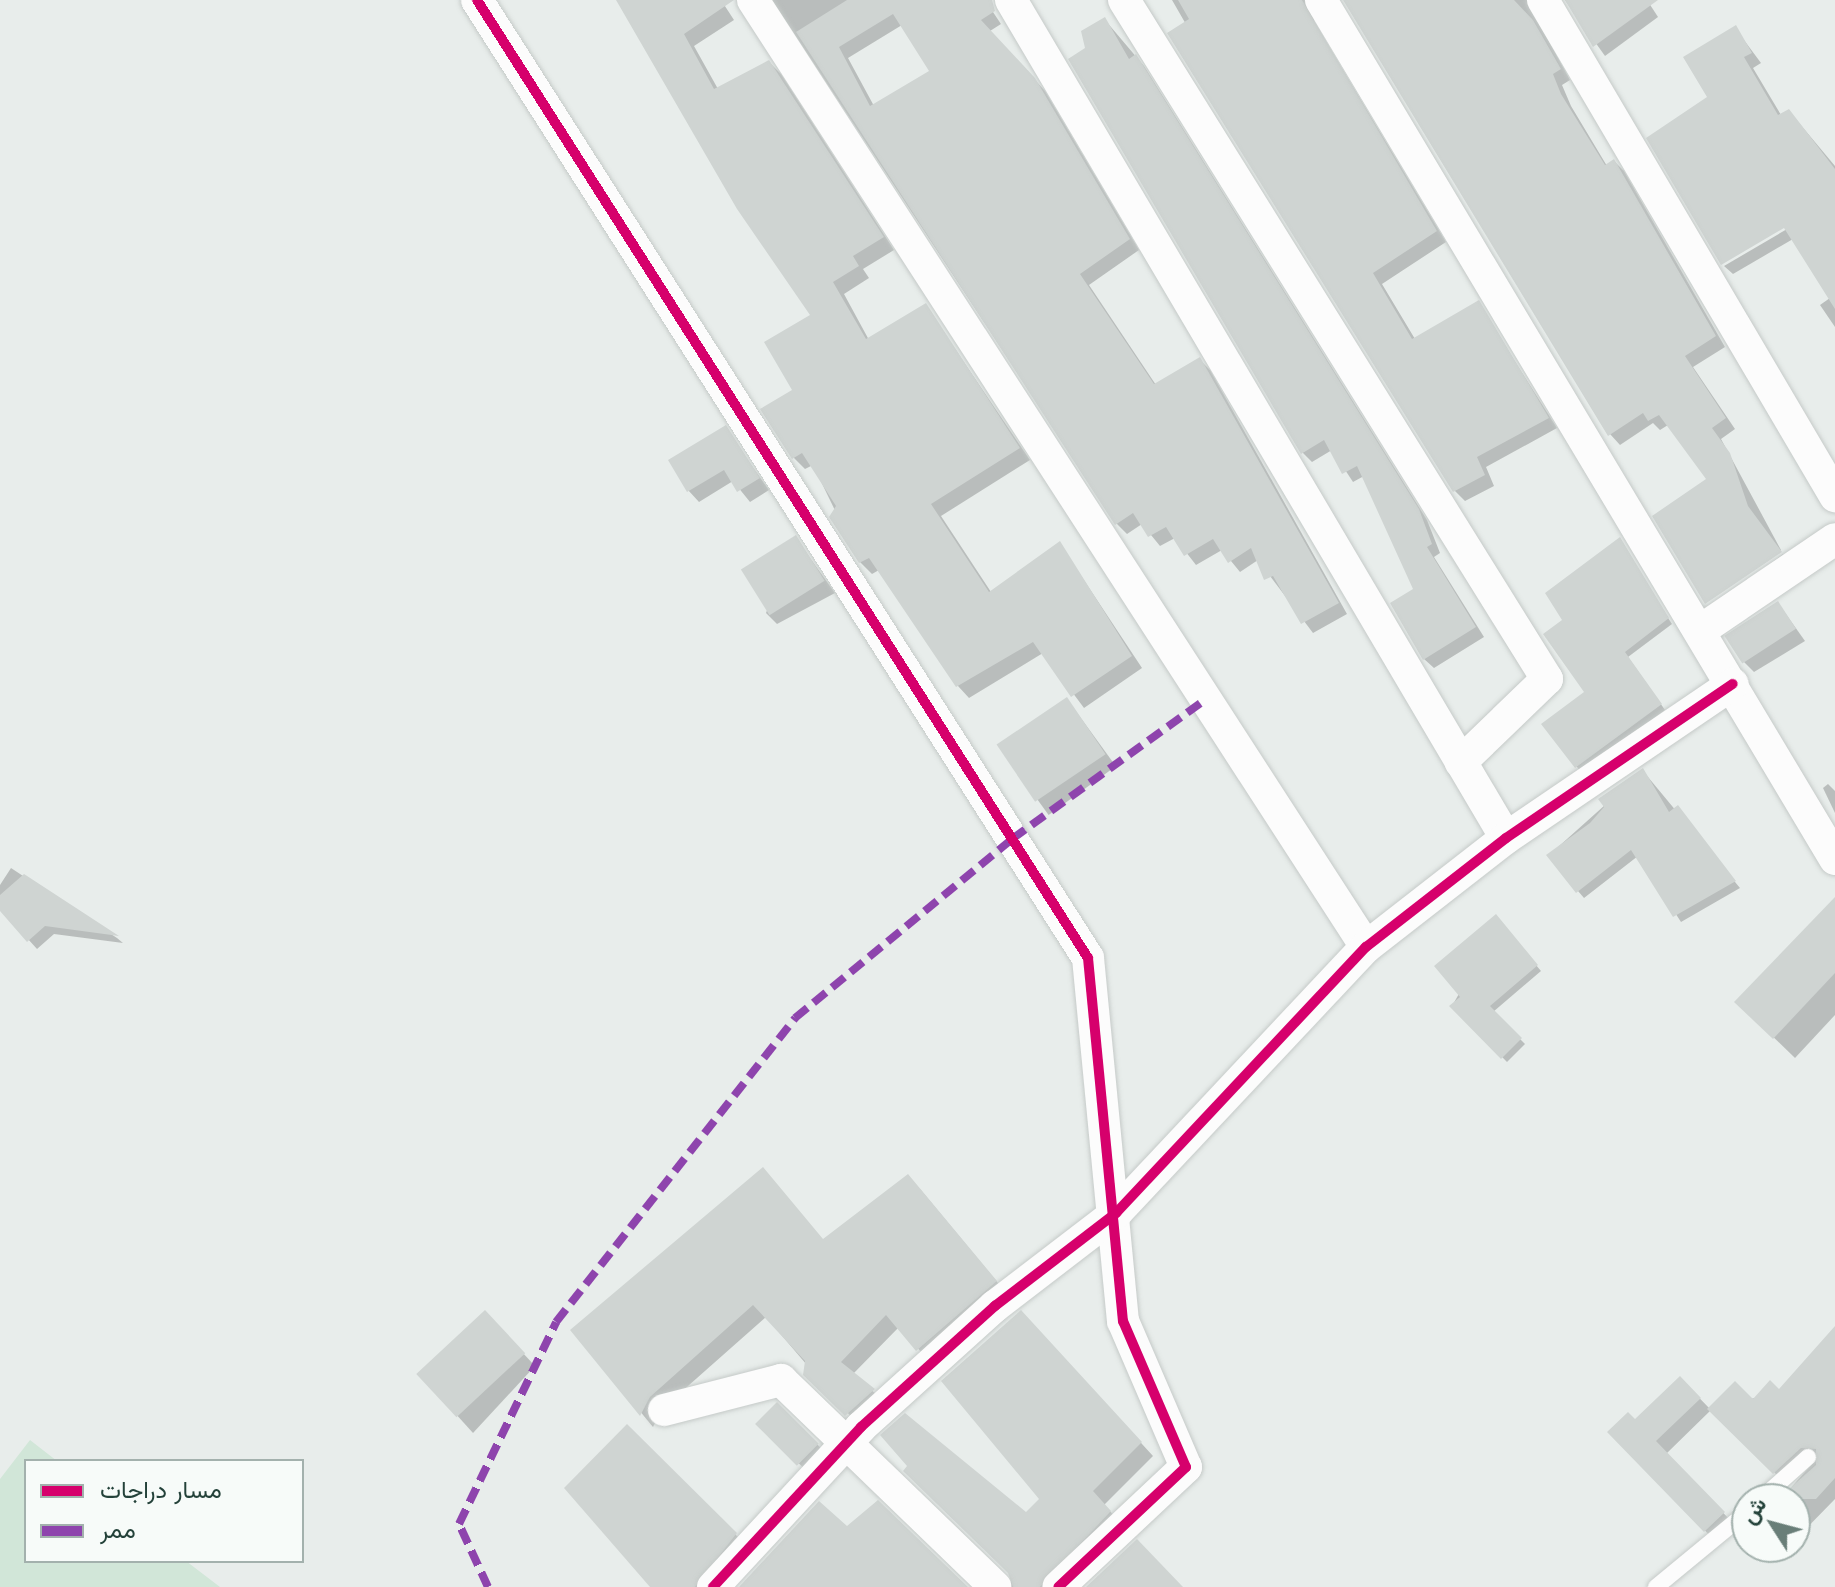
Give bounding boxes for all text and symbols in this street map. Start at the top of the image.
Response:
legend [24,1459,304,1563]
text: مسار دراجات [100,1472,222,1507]
north arrow [1731,1483,1811,1563]
text: ش [1732,1490,1774,1530]
text: ممر [100,1512,136,1547]

